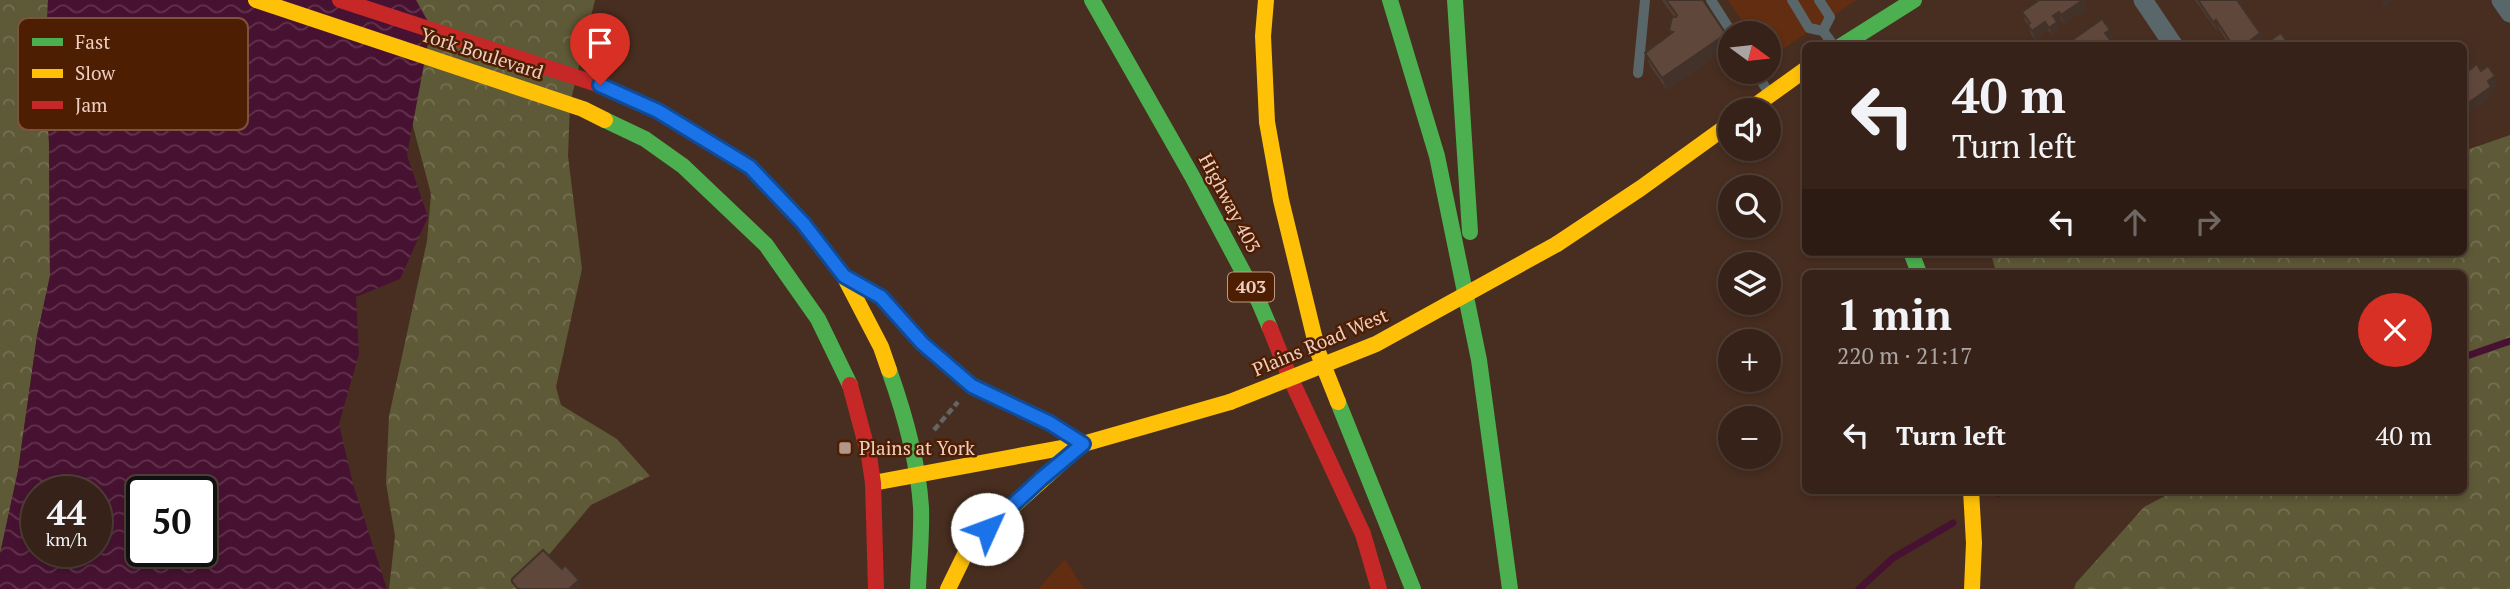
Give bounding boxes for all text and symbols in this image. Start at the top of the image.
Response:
pin [570,13,630,85]
legend [18,18,248,130]
street label: York Boulevard [417,21,547,84]
north arrow [1718,21,1782,84]
map controls [1718,21,1781,469]
icon: arrive [581,24,619,62]
text: Fast [75,29,110,54]
text: Slow [75,60,116,85]
text: 40 m [1952,62,2066,127]
icon: left [1837,70,1928,161]
text: Jam [75,92,108,117]
button: sound [1718,98,1781,161]
text: Turn left [1952,125,2076,167]
street label: Highway 403 [1194,149,1267,257]
button: search [1718,175,1781,238]
icon: left [2043,203,2081,241]
icon: ahead [2116,203,2154,241]
icon: right [2189,203,2227,241]
button: layers [1718,252,1781,315]
road number: 403 [1228,272,1274,302]
text: 1 min [1837,286,1952,342]
button: close [2358,293,2432,367]
street label: Plains Road West [1248,302,1391,381]
button: + [1718,329,1781,392]
text: 220 m · 21:17 [1837,340,1972,371]
button: − [1718,406,1781,469]
icon: left [1837,416,1875,454]
text: Turn left [1896,418,2006,452]
text: 40 m [2376,418,2432,452]
place label: Plains at York [859,435,975,460]
marker: Plains at York [837,440,853,456]
speed limit sign: 50 [126,476,217,567]
text: 44 [47,489,86,535]
position arrow [950,492,1024,566]
text: km/h [46,527,87,551]

